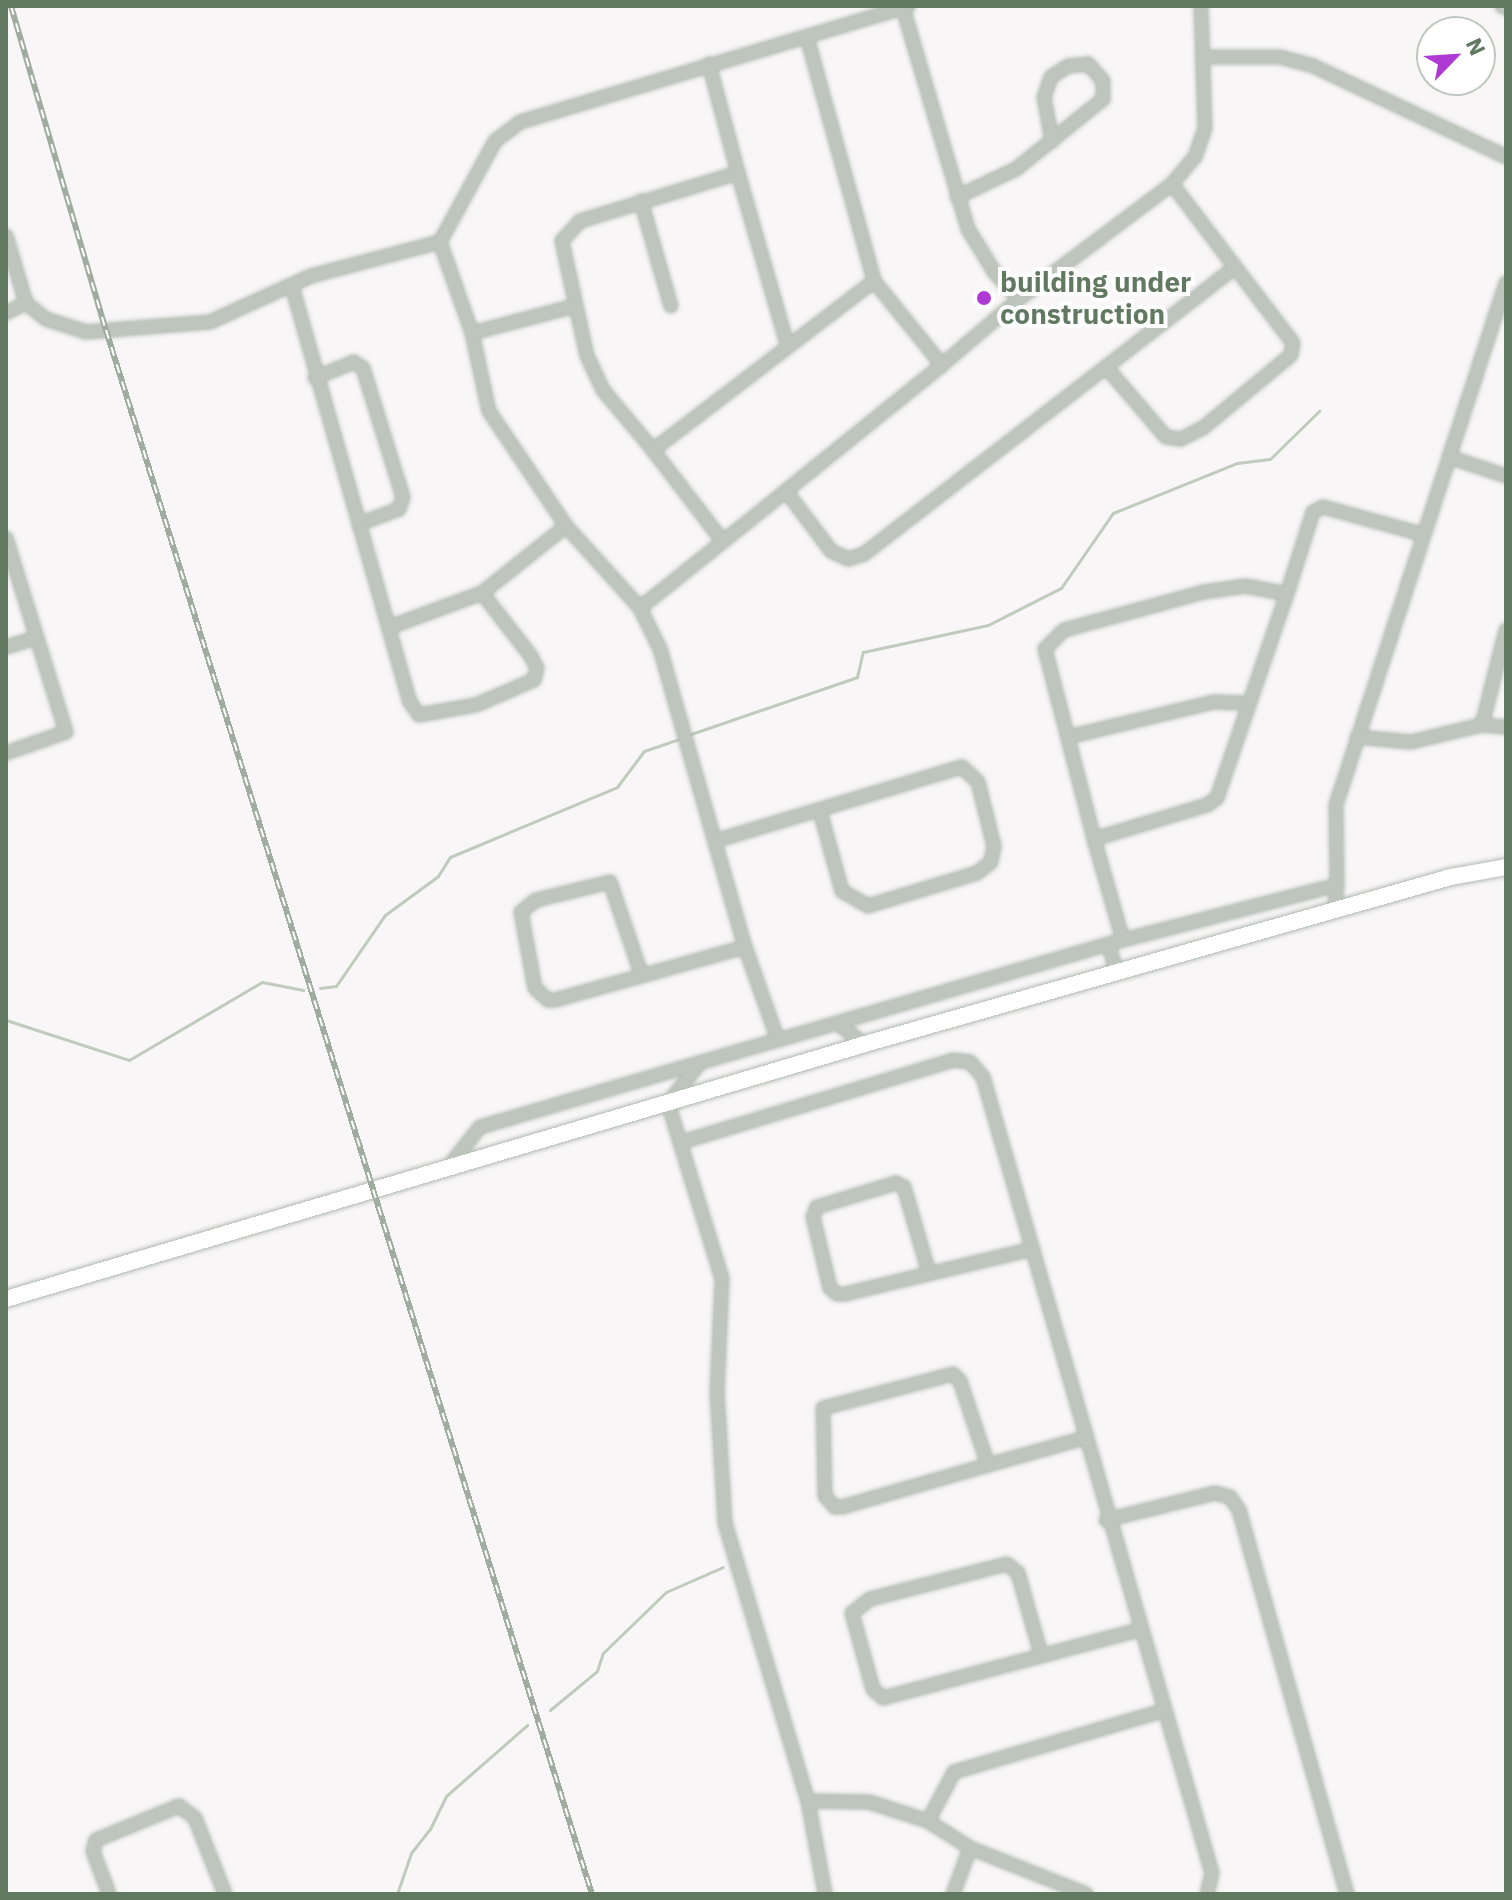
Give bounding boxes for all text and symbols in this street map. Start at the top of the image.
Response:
north arrow [1416,16,1496,96]
text: N [1460,33,1493,60]
place label: building under construction [1000,265,1191,331]
marker: building under construction [975,289,993,307]

